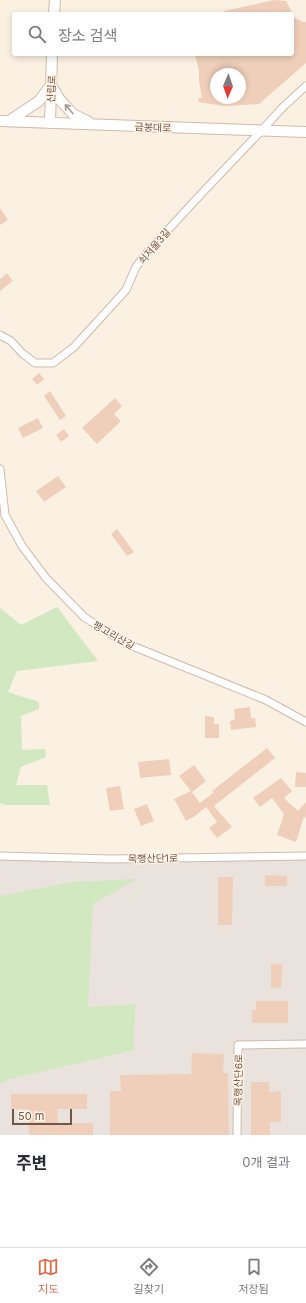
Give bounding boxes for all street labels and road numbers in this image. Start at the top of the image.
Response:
street label: 신립로 [45,75,57,103]
street label: 금봉대로 [134,120,172,134]
street label: 쇠저울3길 [135,226,173,266]
street label: 팽고리산길 [91,618,137,652]
street label: 목행산단1로 [128,852,178,864]
street label: 목행산단6로 [232,1054,244,1106]

